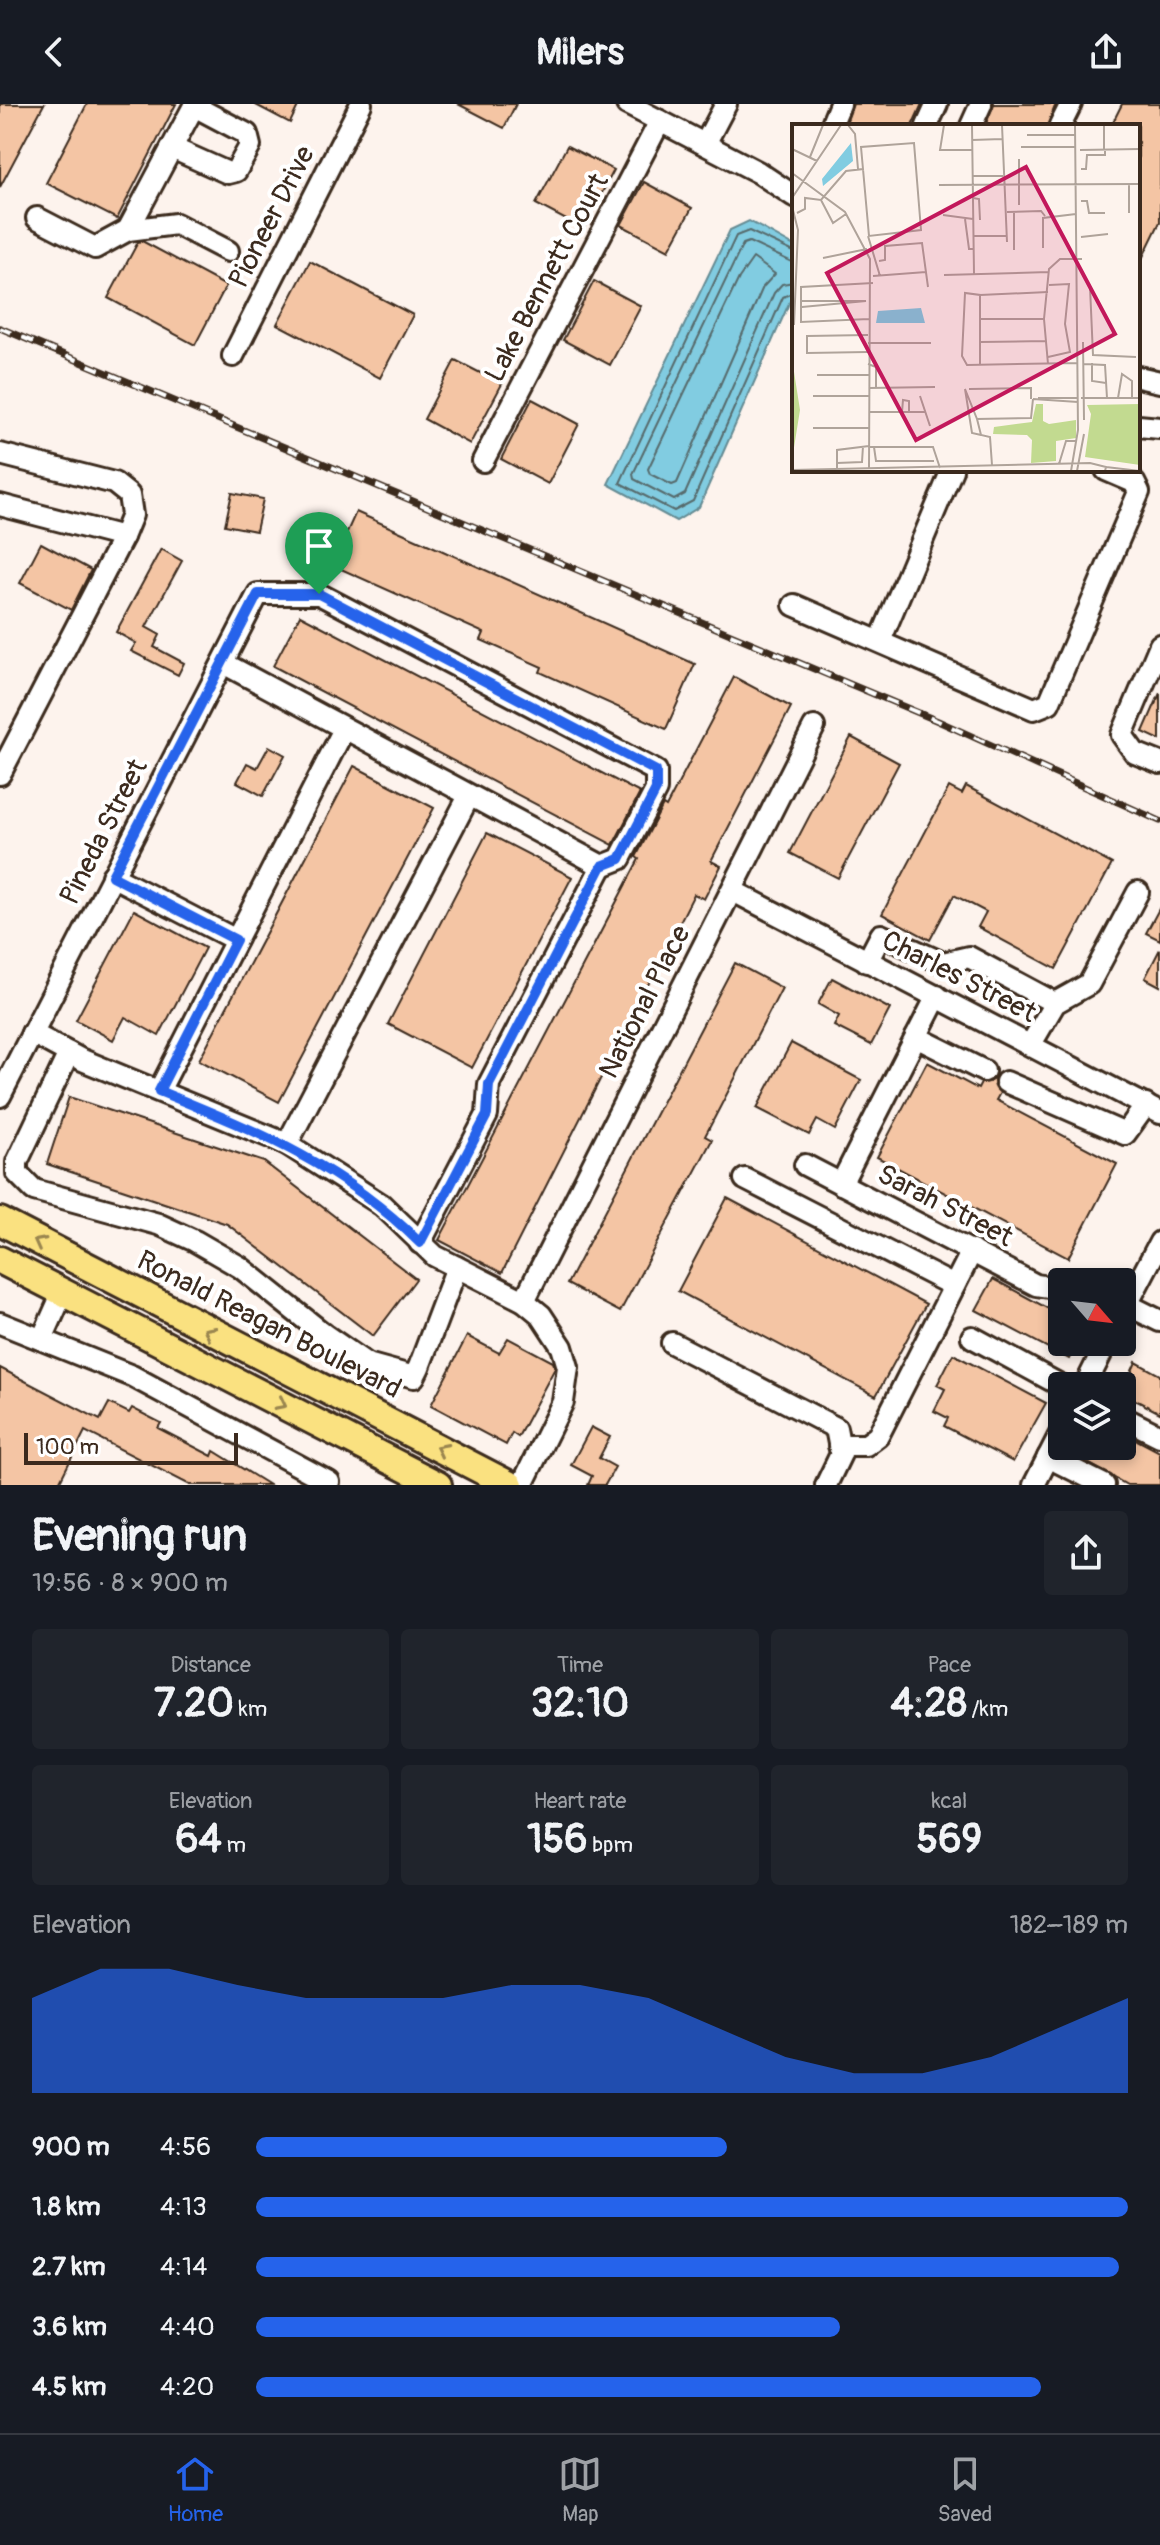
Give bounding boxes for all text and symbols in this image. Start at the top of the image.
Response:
icon: back [32,30,76,74]
text: Milers [536,30,624,75]
icon: share [1084,30,1128,74]
inset map [792,124,1140,472]
street label: Pioneer Drive [221,140,323,294]
street label: Lake Bennett Court [477,167,617,388]
pin [285,512,353,594]
icon: arrive [297,524,341,568]
street label: Pineda Street [52,753,156,911]
street label: National Place [592,920,699,1084]
street label: Charles Street [876,923,1043,1031]
street label: Sarah Street [871,1157,1019,1255]
one-way arrow [33,1237,48,1252]
street label: Ronald Reagan Boulevard [131,1243,407,1407]
north arrow [1048,1268,1136,1356]
map controls [1048,1268,1136,1460]
one-way arrow [202,1326,217,1342]
button: layers [1048,1372,1136,1460]
one-way arrow [273,1395,288,1410]
scale bar [24,1429,238,1465]
text: 100 m [36,1433,99,1461]
one-way arrow [435,1444,449,1459]
text: Evening run [32,1509,247,1564]
button: share [1044,1511,1128,1595]
text: 19:56 · 8 × 900 m [32,1567,228,1599]
text: Distance [170,1651,251,1679]
text: Time [557,1651,603,1679]
text: Pace [928,1651,971,1679]
text: 7.20 [154,1679,234,1728]
text: 32:10 [531,1679,629,1728]
text: 4:28 [890,1679,967,1728]
text: km [234,1695,267,1723]
text: /km [967,1695,1008,1723]
text: Elevation [169,1787,253,1815]
text: Heart rate [534,1787,626,1815]
text: kcal [931,1787,967,1815]
text: 64 [175,1815,222,1864]
text: 156 [527,1815,588,1864]
text: 569 [917,1815,982,1864]
text: m [222,1831,246,1859]
text: bpm [588,1831,633,1859]
text: Elevation [32,1909,131,1941]
text: 182–189 m [1009,1909,1128,1941]
text: 900 m [32,2131,110,2163]
text: 4:56 [160,2131,211,2163]
text: 1.8 km [32,2191,101,2223]
text: 4:13 [160,2191,207,2223]
text: 2.7 km [32,2251,106,2283]
text: 4:14 [160,2251,207,2283]
text: 3.6 km [32,2311,107,2343]
text: 4:40 [160,2311,215,2343]
text: 4.5 km [32,2371,106,2403]
text: 4:20 [160,2371,214,2403]
tab: Home [168,2452,223,2528]
tab: Map [558,2452,602,2528]
tab: Saved [938,2452,992,2528]

